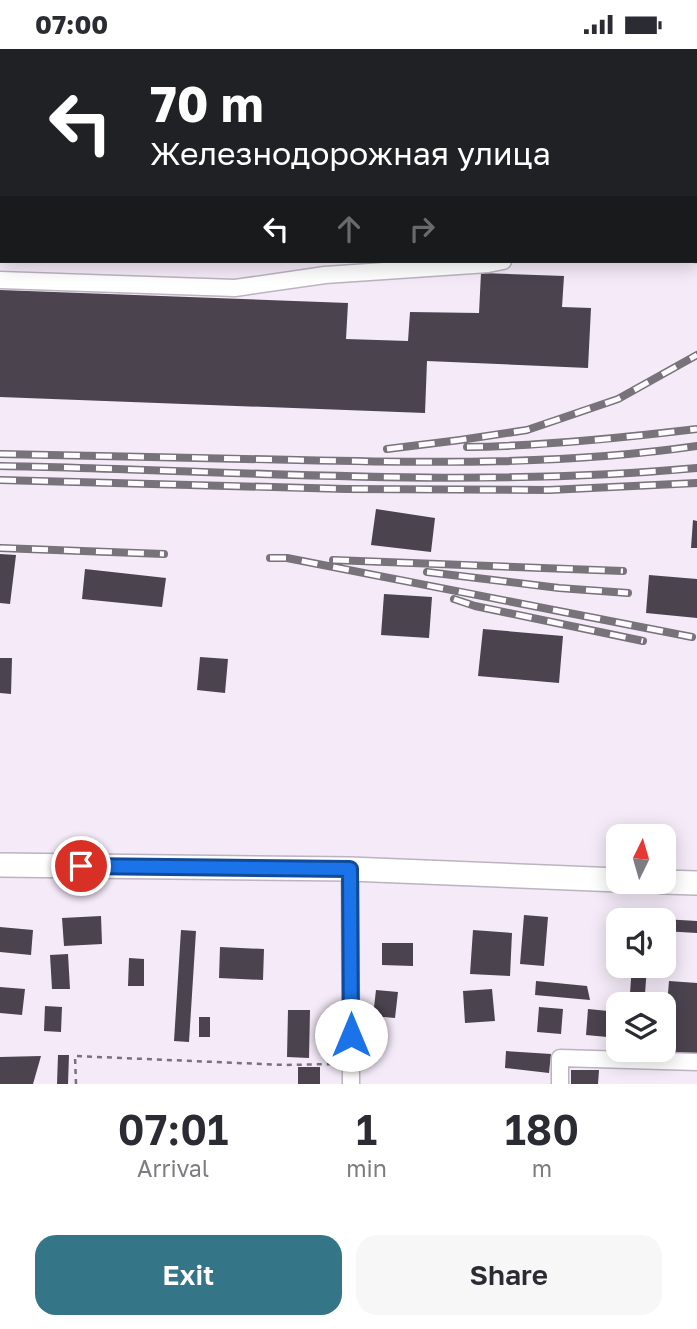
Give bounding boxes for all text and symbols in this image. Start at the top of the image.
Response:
text: 07:00 [35,9,108,40]
text: 70 m [150,74,264,133]
icon: left [35,77,126,168]
text: Железнодорожная улица [150,134,551,172]
icon: left [257,210,295,248]
icon: ahead [330,210,368,248]
icon: right [403,210,441,248]
north arrow [606,824,676,894]
map controls [606,824,676,1062]
pin [51,836,111,896]
icon: arrive [62,847,100,885]
button: sound [606,908,676,978]
button: layers [606,992,676,1062]
position arrow [314,998,388,1072]
text: 07:01 [118,1104,228,1154]
text: 1 [356,1104,377,1154]
text: 180 [505,1104,579,1154]
text: Arrival [137,1154,209,1182]
text: min [346,1154,387,1182]
text: m [532,1154,552,1182]
button: Exit [35,1235,342,1315]
button: Share [356,1235,662,1315]

